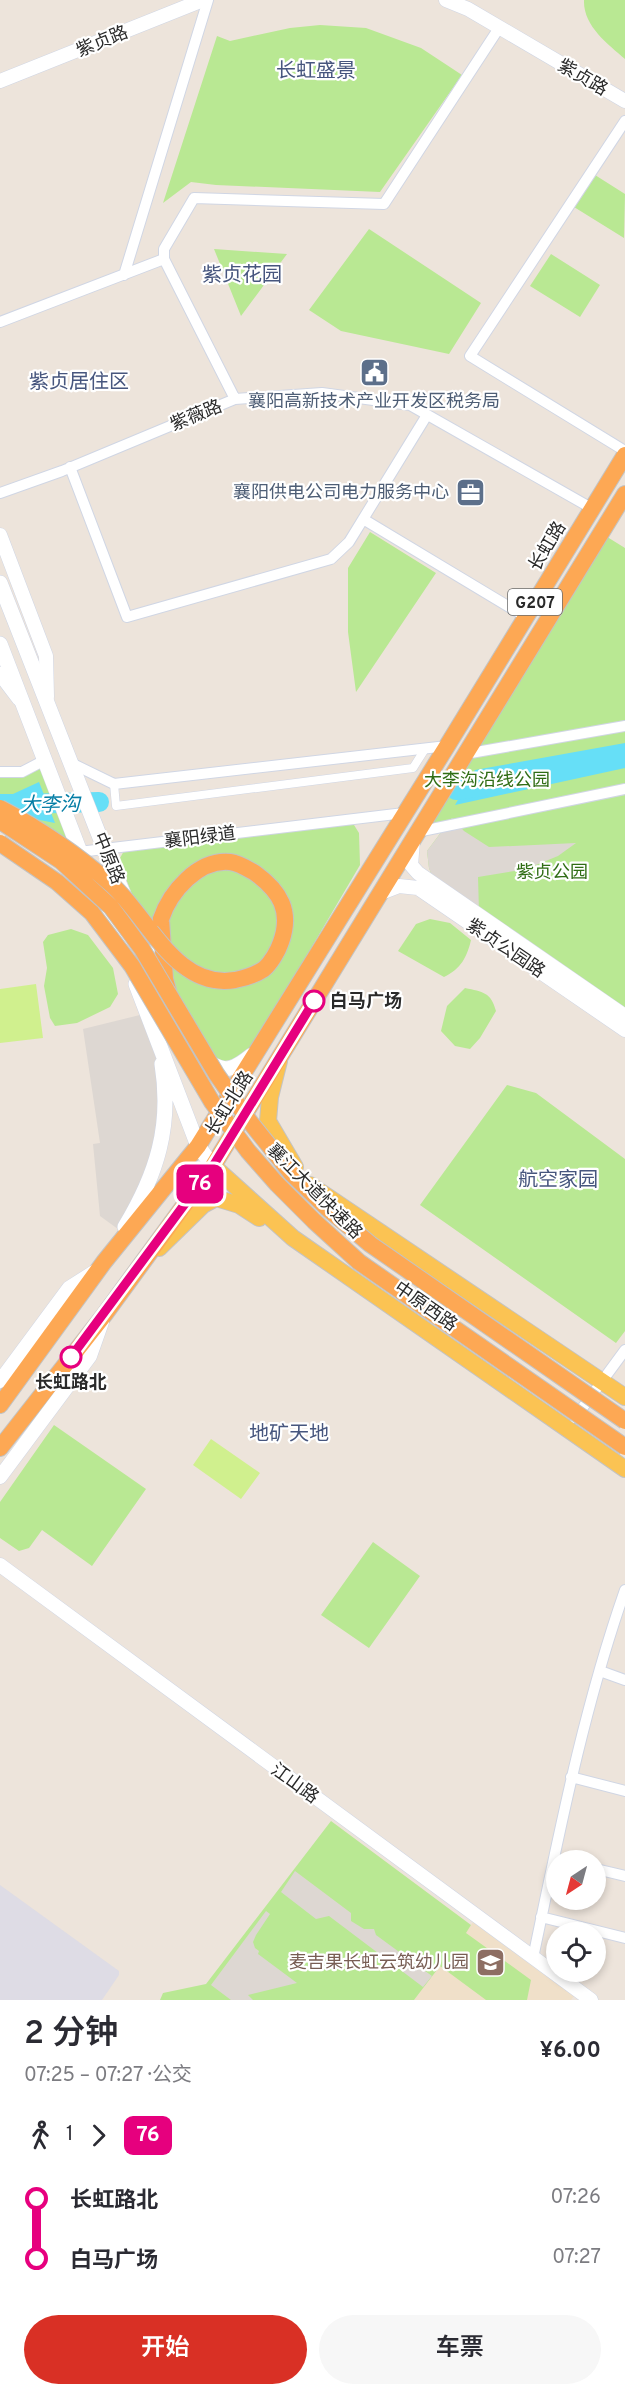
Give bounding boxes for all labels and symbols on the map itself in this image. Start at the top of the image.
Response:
street label: 紫贞路 [73,22,132,63]
street label: 紫贞路 [553,55,611,102]
district label: 长虹盛景 [276,59,356,85]
district label: 紫贞花园 [202,263,282,289]
public building icon: 襄阳高新技术产业开发区税务局 [358,356,390,388]
district label: 紫贞居住区 [29,370,129,396]
place label: 襄阳高新技术产业开发区税务局 [248,391,500,414]
street label: 紫薇路 [167,396,226,437]
office icon: 襄阳供电公司电力服务中心 [454,476,486,508]
place label: 襄阳供电公司电力服务中心 [233,482,449,505]
street label: 长虹路 [525,518,572,576]
road number: G207 [508,589,562,615]
park label: 大李沟沿线公园 [424,770,550,793]
water label: 大李沟 [20,792,82,820]
street label: 襄阳绿道 [163,823,237,854]
street label: 中原路 [87,829,128,888]
park label: 紫贞公园 [516,862,588,885]
street label: 紫贞公园路 [461,915,549,984]
marker: 白马广场 [303,990,325,1012]
place label: 白马广场 [330,991,402,1014]
street label: 长虹北路 [201,1067,259,1140]
street label: 襄江大道快速路 [261,1139,367,1245]
line badge: 76 [173,1164,227,1204]
district label: 航空家园 [518,1168,598,1194]
street label: 中原西路 [389,1277,461,1337]
marker: 长虹路北 [60,1346,82,1368]
place label: 长虹路北 [35,1372,107,1395]
district label: 地矿天地 [249,1422,329,1448]
street label: 江山路 [266,1759,323,1809]
north arrow [546,1850,606,1910]
school or university icon: 麦吉果长虹云筑幼儿园 [474,1946,506,1978]
place label: 麦吉果长虹云筑幼儿园 [289,1952,469,1975]

